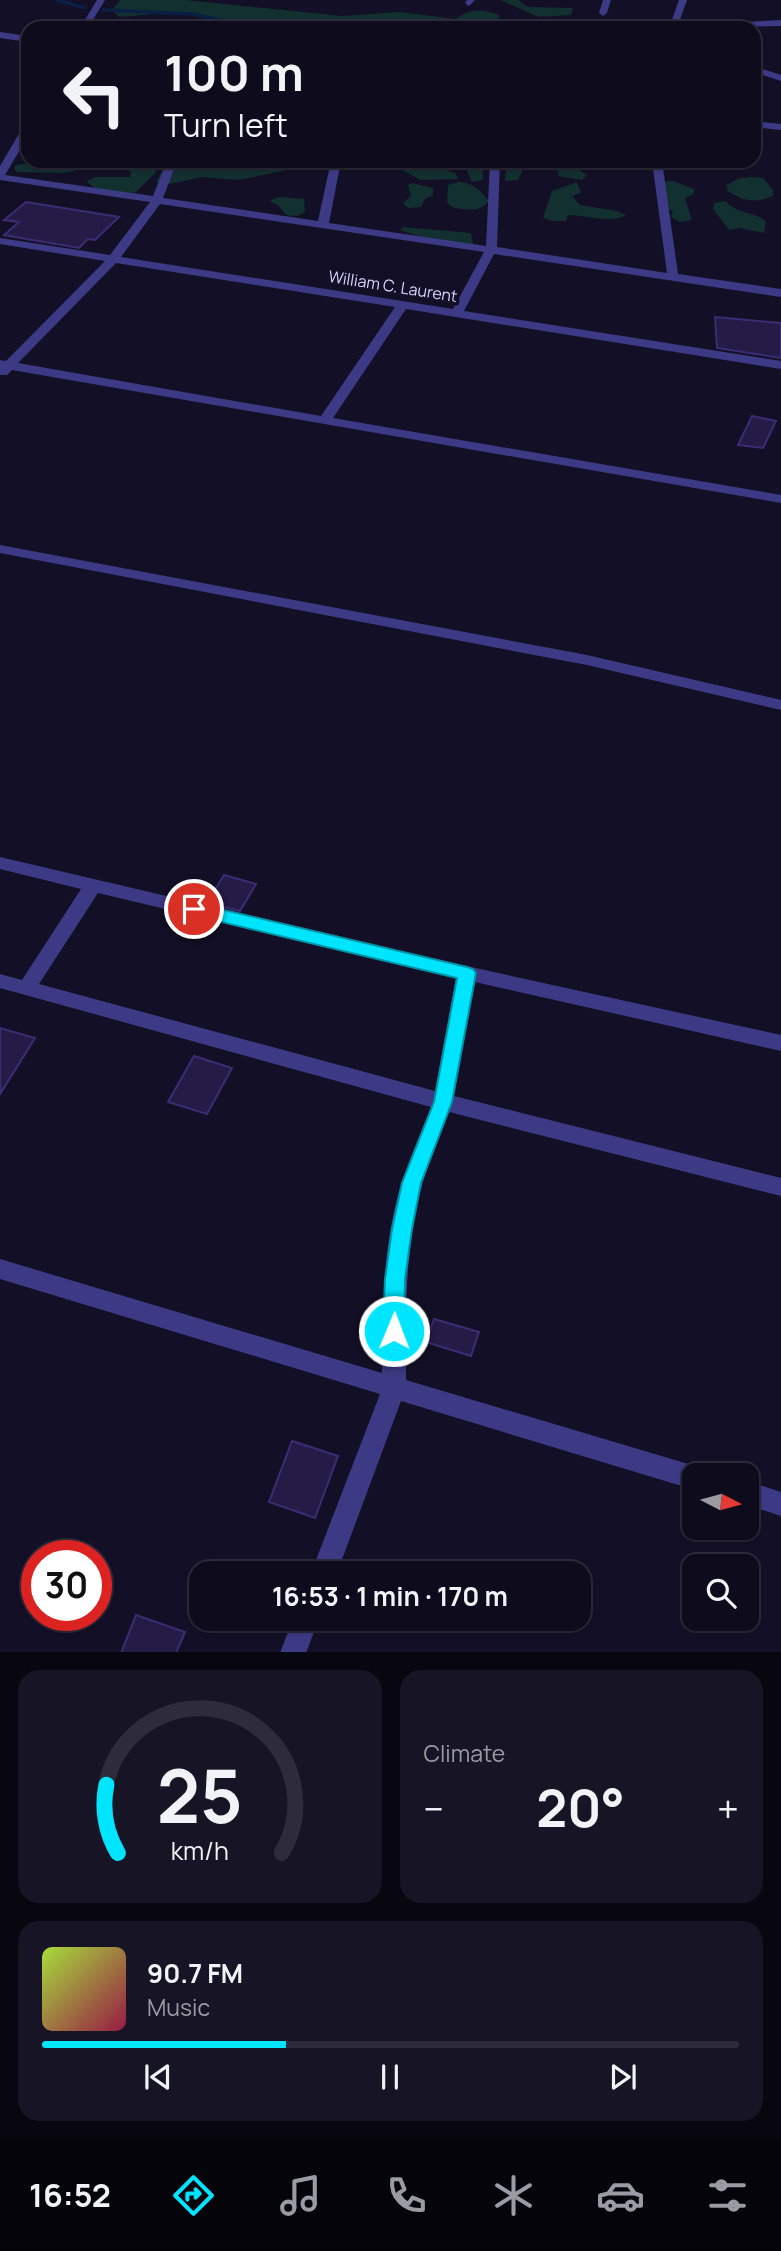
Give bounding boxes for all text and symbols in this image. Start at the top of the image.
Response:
text: 100 m [164,39,304,106]
icon: left [49,49,140,140]
text: Turn left [164,103,288,147]
street label: William C. Laurent [327,265,459,307]
pin [164,879,224,939]
icon: arrive [175,890,213,928]
position arrow [357,1294,431,1368]
north arrow [682,1463,760,1540]
map controls [682,1463,759,1631]
speed limit sign: 30 [21,1540,112,1631]
button: search [682,1554,759,1631]
text: 16:53 · 1 min · 170 m [272,1578,508,1614]
text: Climate [424,1737,505,1769]
text: 25 [157,1745,243,1845]
text: 20° [536,1772,625,1843]
text: − [424,1782,444,1834]
text: + [717,1782,739,1834]
text: km/h [171,1832,229,1867]
text: 90.7 FM [147,1955,243,1991]
text: Music [147,1991,210,2023]
icon: previous [139,2058,177,2096]
icon: pause [371,2058,409,2096]
icon: next [604,2058,642,2096]
icon: directions [169,2171,218,2220]
icon: music [276,2171,325,2220]
icon: phone [382,2171,431,2220]
icon: climate [489,2171,538,2220]
icon: car [596,2171,645,2220]
icon: filters [703,2171,752,2220]
text: 16:52 [29,2173,111,2217]

